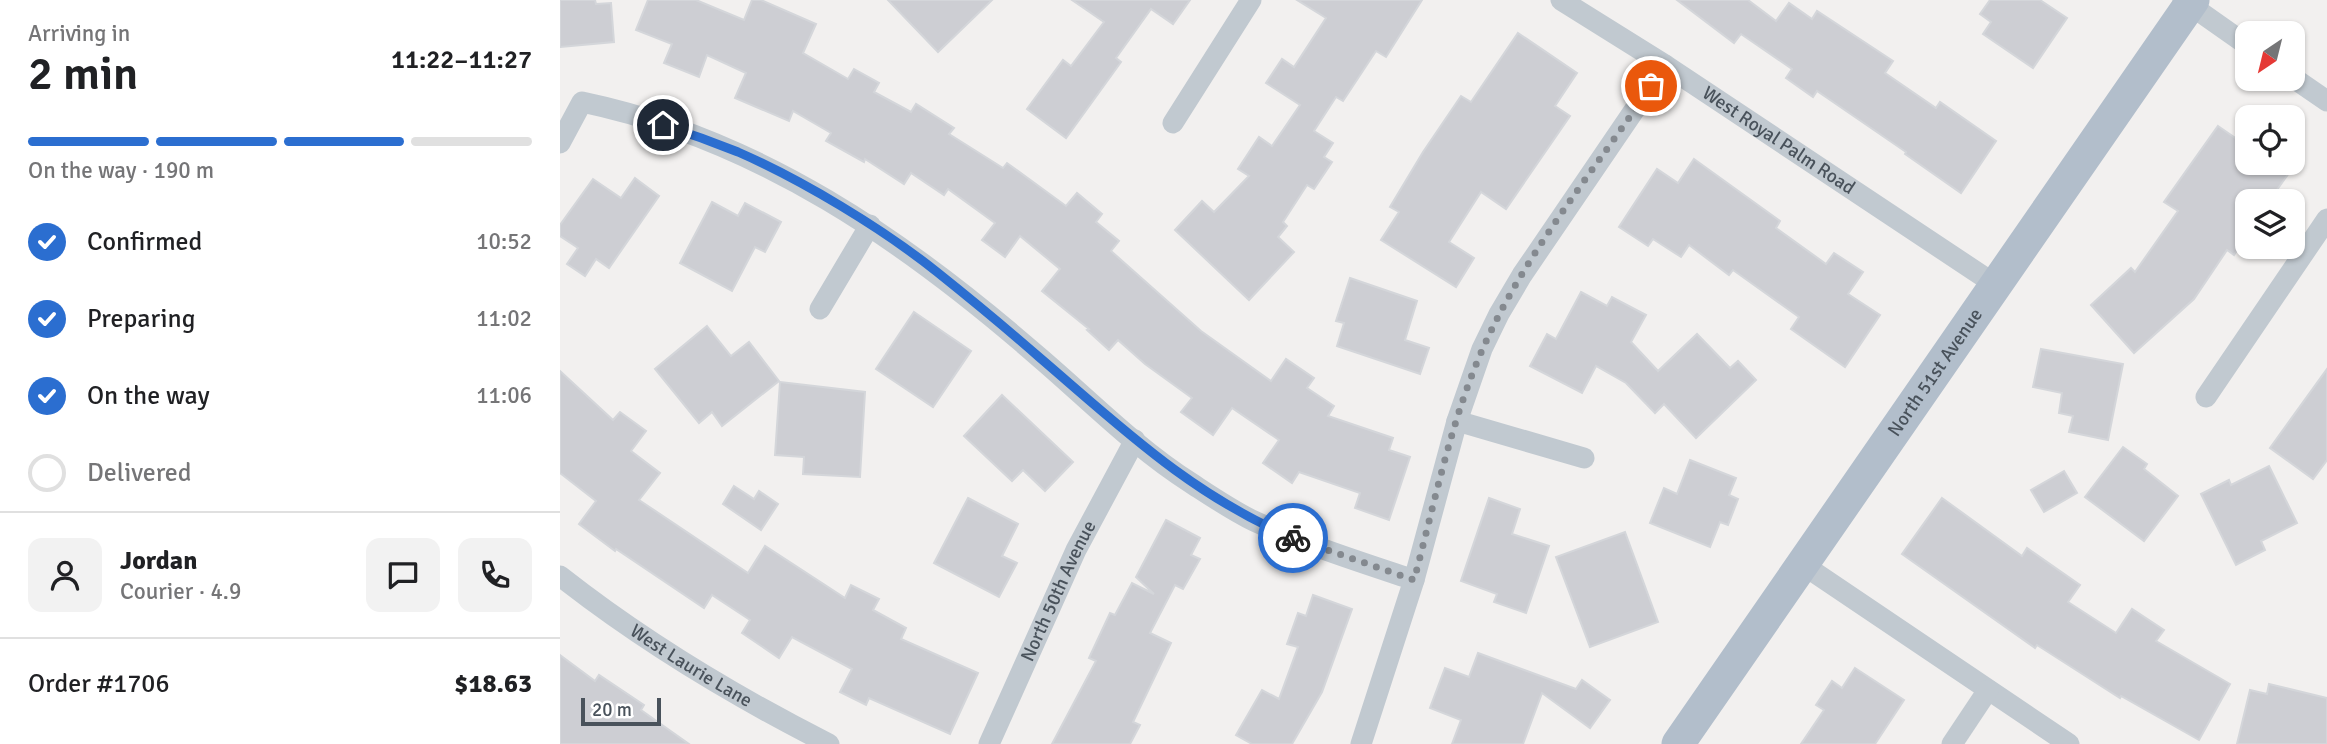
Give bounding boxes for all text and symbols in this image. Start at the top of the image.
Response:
text: Arriving in [28,19,130,48]
north arrow [2235,21,2305,91]
map controls [2235,21,2305,259]
text: 11:22–11:27 [391,44,532,76]
text: 2 min [28,46,138,102]
pin [1621,56,1681,116]
icon: bag [1632,67,1670,105]
street label: West Royal Palm Road [1698,81,1860,200]
pin [633,95,693,155]
button: locate [2235,105,2305,175]
icon: home [644,106,682,144]
text: On the way · 190 m [28,156,214,185]
button: layers [2235,189,2305,259]
icon: check [28,223,66,261]
text: Confirmed [87,226,202,258]
text: 10:52 [476,227,532,256]
icon: check [28,300,66,338]
text: Preparing [87,303,195,335]
text: 11:02 [476,304,532,333]
street label: North 51st Avenue [1883,304,1988,441]
icon: check [28,377,66,415]
text: On the way [87,380,210,412]
text: 11:06 [476,381,532,410]
text: Delivered [87,457,192,489]
courier [1258,503,1328,573]
street label: North 50th Avenue [1016,516,1102,665]
icon: bike [1274,519,1312,557]
button: person [28,538,102,612]
button: chat [366,538,440,612]
button: phone [458,538,532,612]
text: Jordan [120,545,197,577]
text: Courier · 4.9 [120,577,241,606]
street label: West Laurie Lane [625,619,756,713]
text: Order #1706 [28,668,169,700]
text: $18.63 [454,668,532,700]
scale bar [581,695,662,727]
text: 20 m [592,698,632,722]

